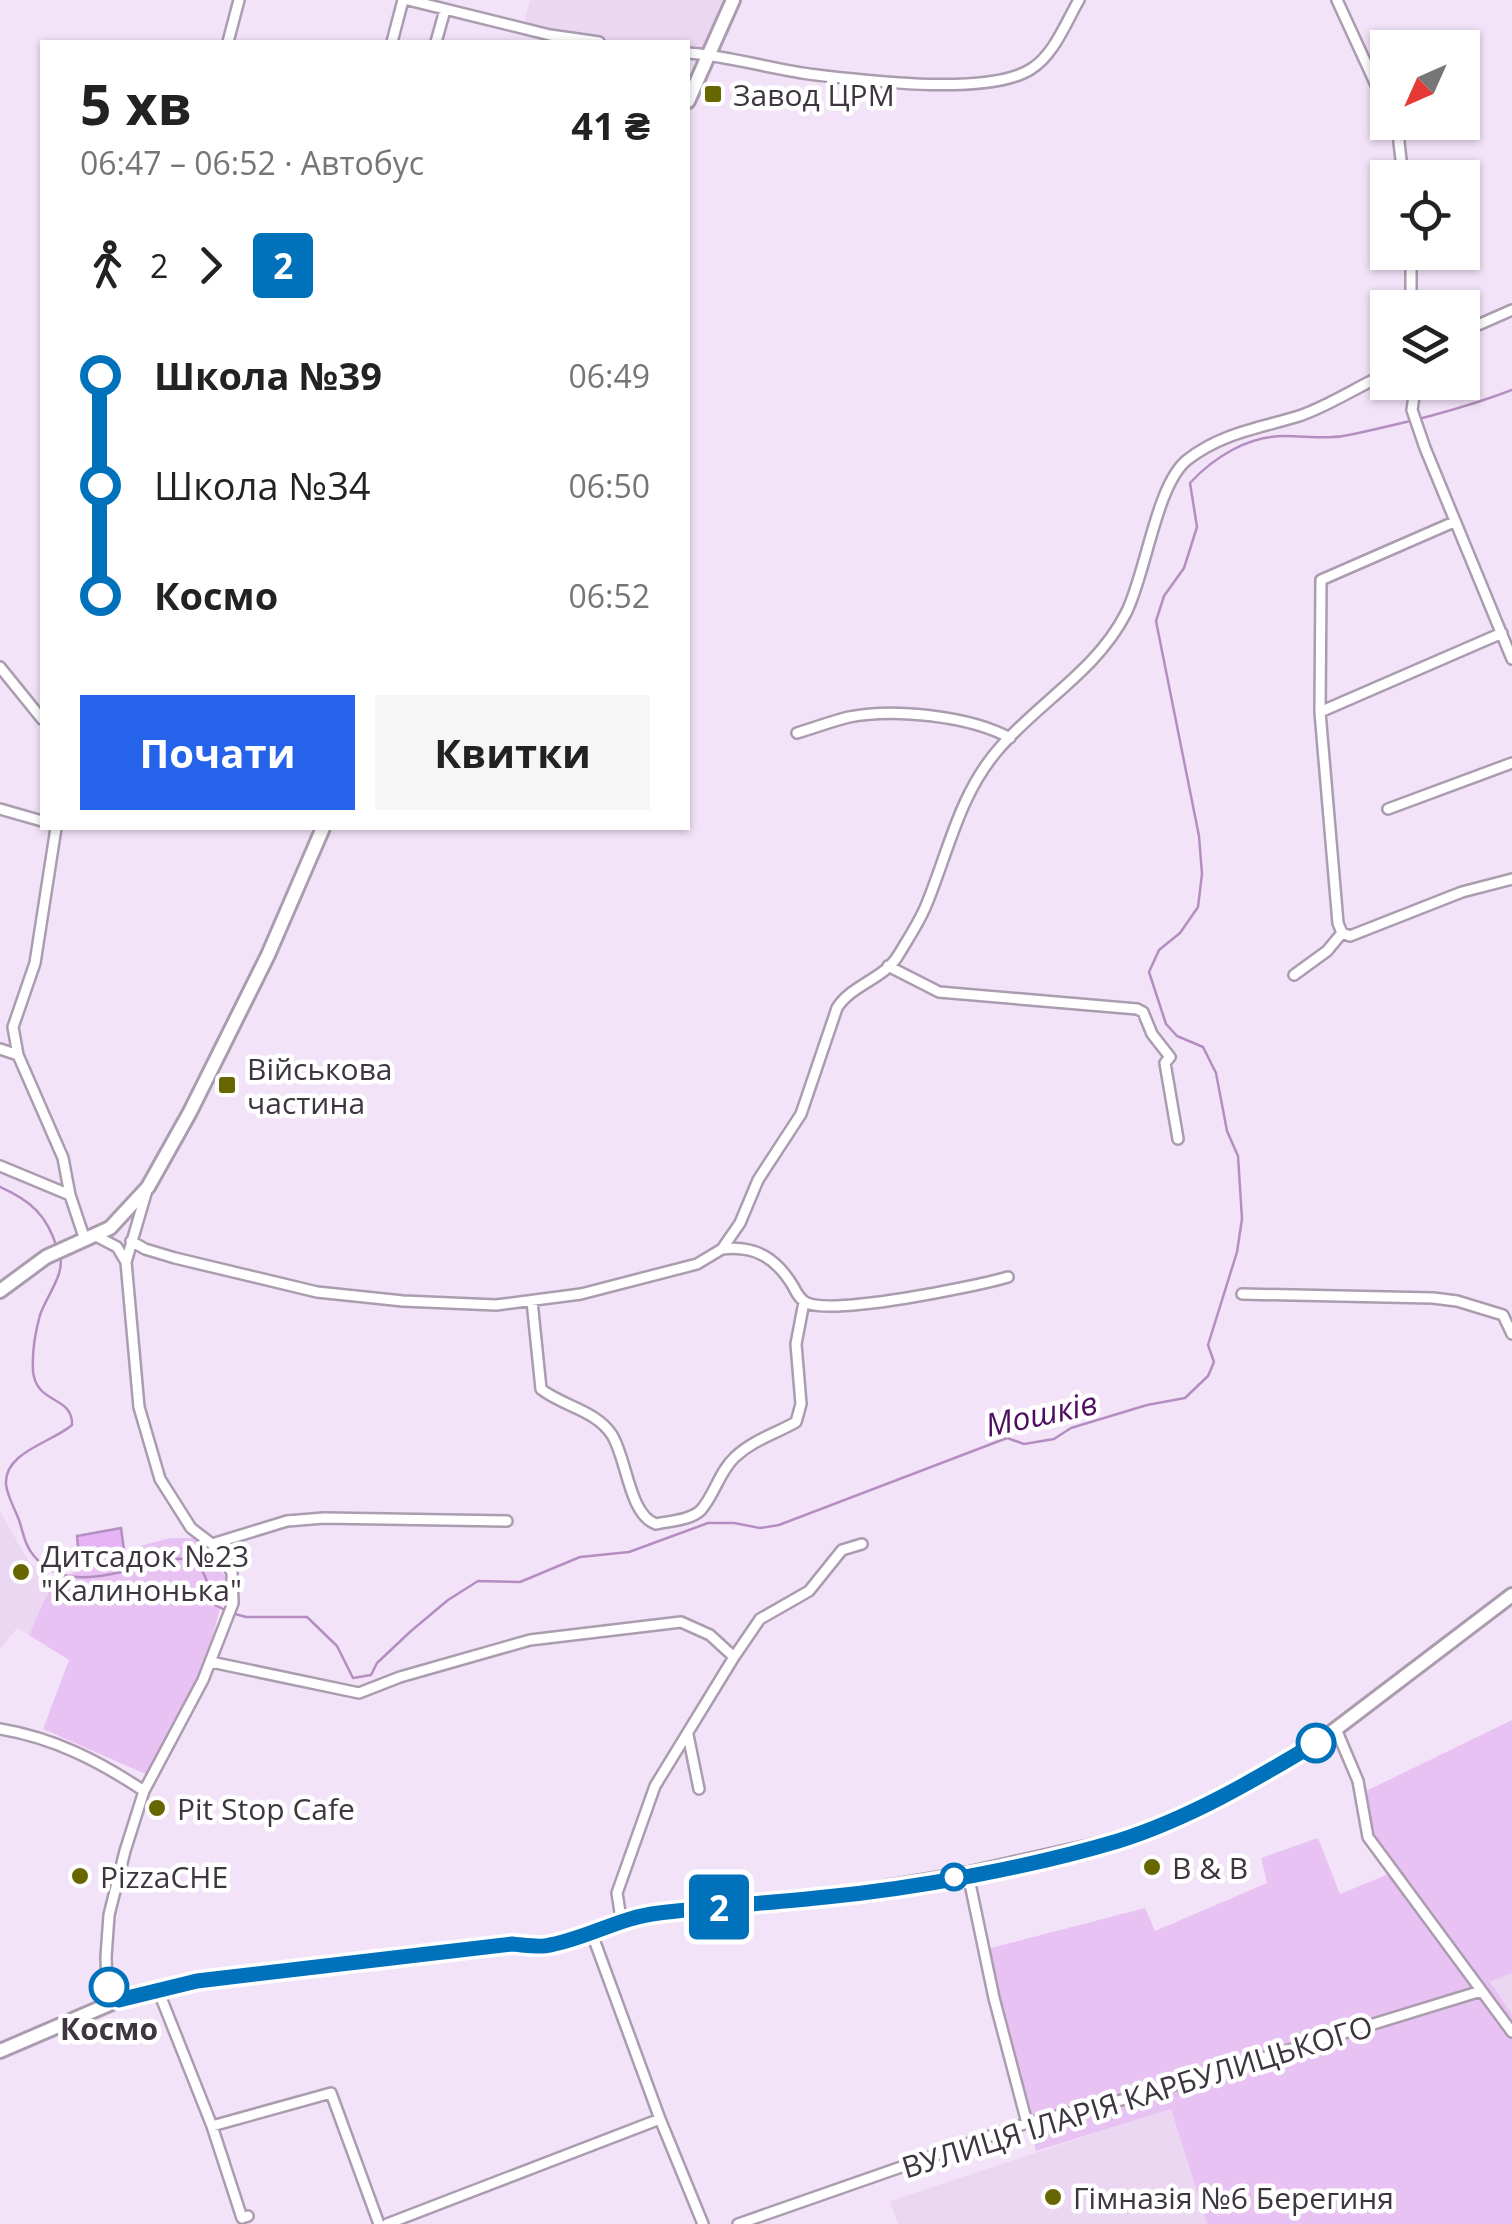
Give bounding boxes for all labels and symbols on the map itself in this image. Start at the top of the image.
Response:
north arrow [1370,30,1480,140]
place label: Завод ЦРМ [733,74,895,115]
marker: Завод ЦРМ [702,83,724,105]
place label: Військова частина [247,1048,393,1123]
marker: Військова частина [216,1074,238,1096]
water label: Мошків [981,1380,1101,1446]
place label: Дитсадок №23 "Калинонька" [41,1535,249,1610]
marker: Дитсадок №23 "Калинонька" [10,1561,32,1583]
unlabelled marker [1297,1724,1335,1762]
place label: Pit Stop Cafe [177,1788,355,1829]
marker: Pit Stop Cafe [146,1797,168,1819]
place label: B & B [1172,1847,1248,1888]
place label: PizzaCHE [100,1856,228,1897]
marker: B & B [1141,1856,1163,1878]
unlabelled marker [941,1864,967,1890]
marker: PizzaCHE [69,1865,91,1887]
line badge: 2 [686,1874,752,1940]
marker: Космо [90,1968,128,2006]
street label: ВУЛИЦЯ ІЛАРІЯ КАРБУЛИЦЬКОГО [897,2005,1377,2187]
place label: Космо [60,2008,158,2049]
place label: Гімназія №6 Берегиня [1073,2177,1394,2218]
marker: Гімназія №6 Берегиня [1042,2186,1064,2208]

